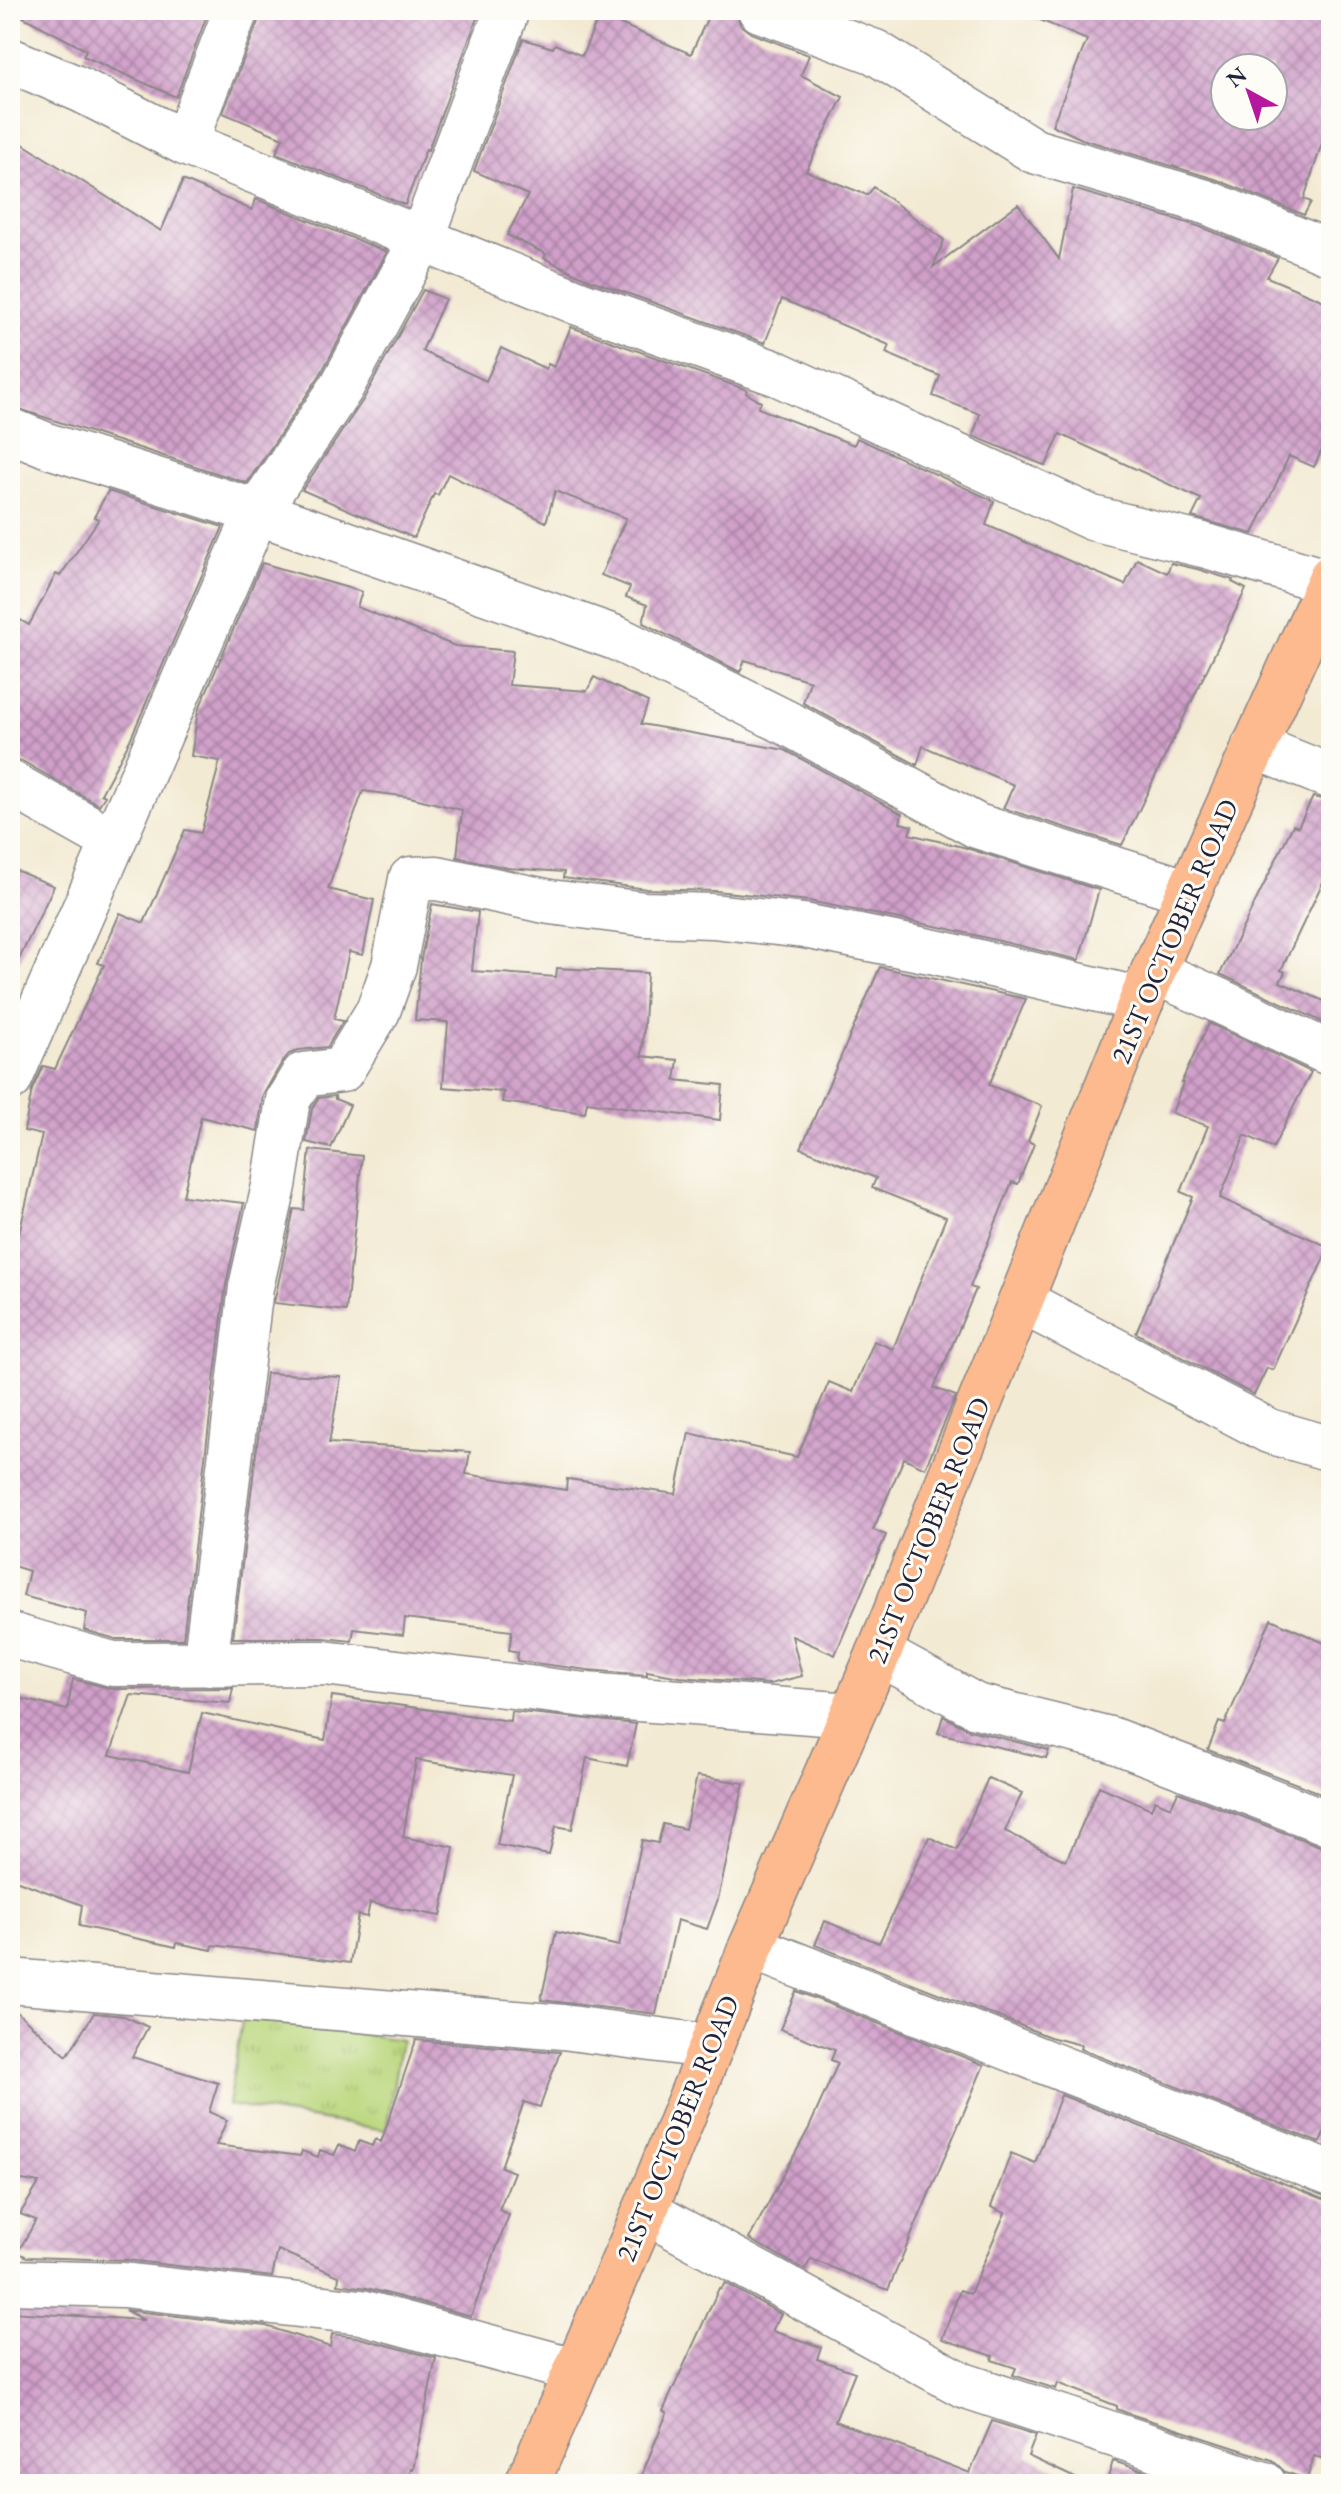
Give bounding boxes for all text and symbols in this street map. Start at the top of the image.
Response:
north arrow [1209,52,1289,132]
text: N [1220,60,1253,94]
street label: 21ST OCTOBER ROAD [1102,793,1246,1069]
street label: 21ST OCTOBER ROAD [858,1392,998,1668]
street label: 21ST OCTOBER ROAD [607,1990,747,2266]

